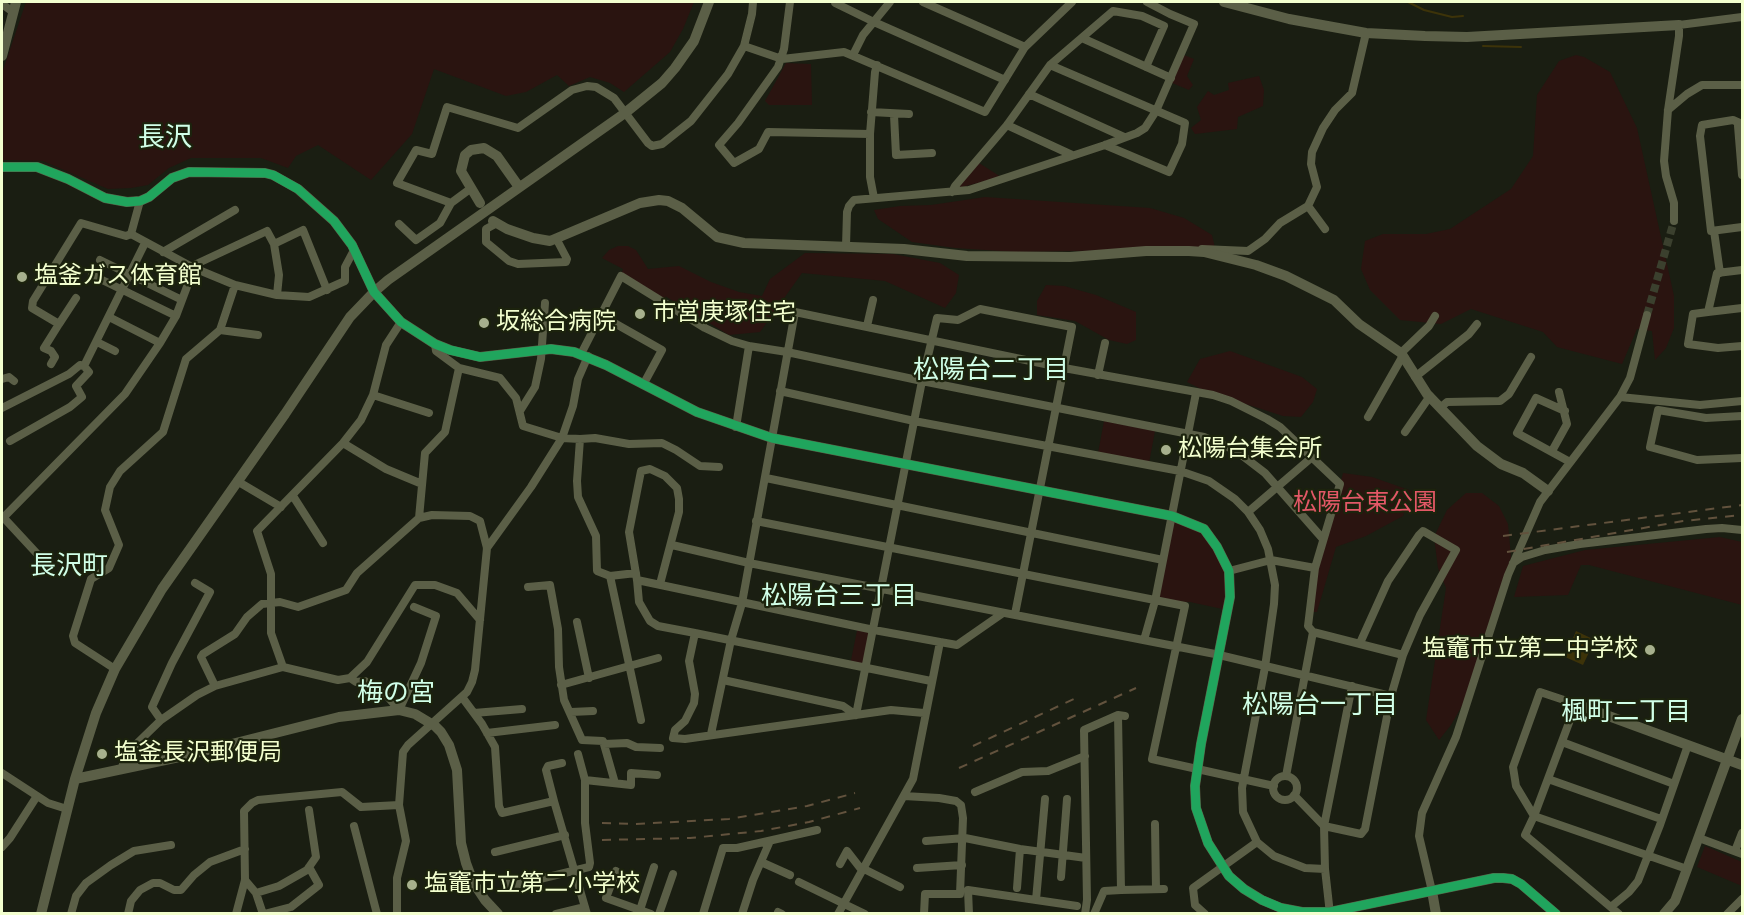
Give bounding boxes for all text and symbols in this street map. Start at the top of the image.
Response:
district label: 長沢 [138,123,192,155]
place label: 塩釜ガス体育館 [34,263,202,291]
marker: 塩釜ガス体育館 [15,270,29,284]
place label: 市営庚塚住宅 [652,300,796,328]
marker: 市営庚塚住宅 [633,307,647,321]
place label: 坂総合病院 [496,309,616,337]
marker: 坂総合病院 [477,316,491,330]
district label: 松陽台二丁目 [913,356,1069,388]
place label: 松陽台集会所 [1178,436,1322,464]
marker: 松陽台集会所 [1159,443,1173,457]
park label: 松陽台東公園 [1293,490,1437,518]
district label: 長沢町 [30,552,108,584]
district label: 松陽台三丁目 [761,582,917,614]
place label: 塩竈市立第二中学校 [1422,636,1638,664]
marker: 塩竈市立第二中学校 [1643,643,1657,657]
district label: 梅の宮 [357,679,435,711]
district label: 松陽台一丁目 [1242,691,1398,723]
district label: 楓町二丁目 [1561,698,1691,730]
place label: 塩釜長沢郵便局 [114,740,282,768]
marker: 塩釜長沢郵便局 [95,747,109,761]
place label: 塩竈市立第二小学校 [424,871,640,899]
marker: 塩竈市立第二小学校 [405,878,419,892]

